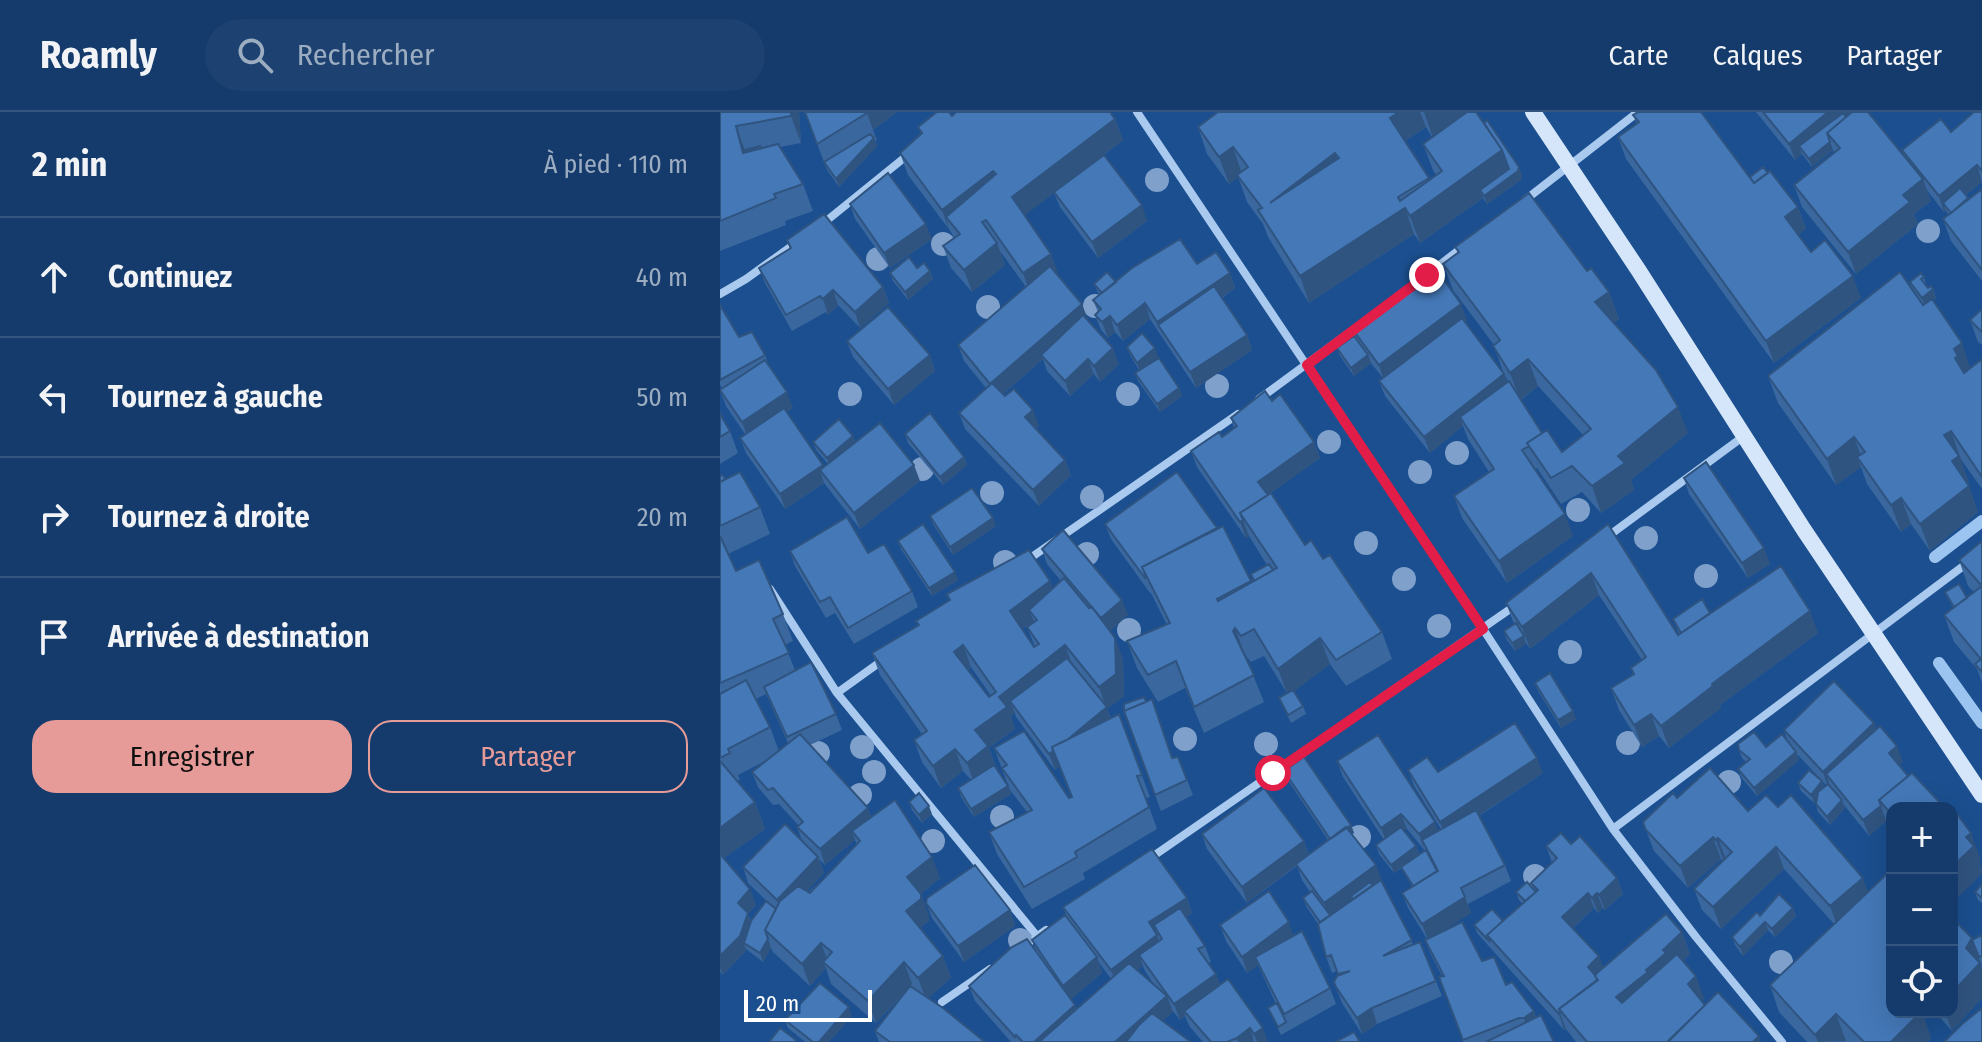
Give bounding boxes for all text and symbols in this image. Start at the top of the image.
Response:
search box [205,19,765,91]
text: Roamly [40,32,157,78]
icon: search [233,33,277,77]
text: Rechercher [297,37,435,73]
text: Carte [1609,39,1669,72]
text: Calques [1713,39,1803,72]
text: Partager [1847,39,1942,72]
text: 2 min [32,144,107,185]
text: À pied · 110 m [544,149,688,180]
icon: ahead [32,255,76,299]
route end [1409,257,1445,293]
text: Continuez [108,259,232,295]
text: 40 m [636,262,688,293]
icon: left [32,375,76,419]
text: Tournez à gauche [108,379,323,415]
text: 50 m [636,382,688,413]
icon: right [32,495,76,539]
text: Tournez à droite [108,499,310,535]
text: 20 m [637,502,688,533]
icon: arrive [32,615,76,659]
text: Arrivée à destination [108,619,369,655]
button: Enregistrer [32,720,352,793]
button: Partager [368,720,688,793]
route start [1255,755,1291,791]
map controls [1886,802,1958,1018]
button: + [1886,802,1958,874]
button: − [1886,874,1958,946]
button: locate [1886,946,1958,1018]
scale bar [744,986,872,1022]
text: 20 m [756,990,799,1017]

